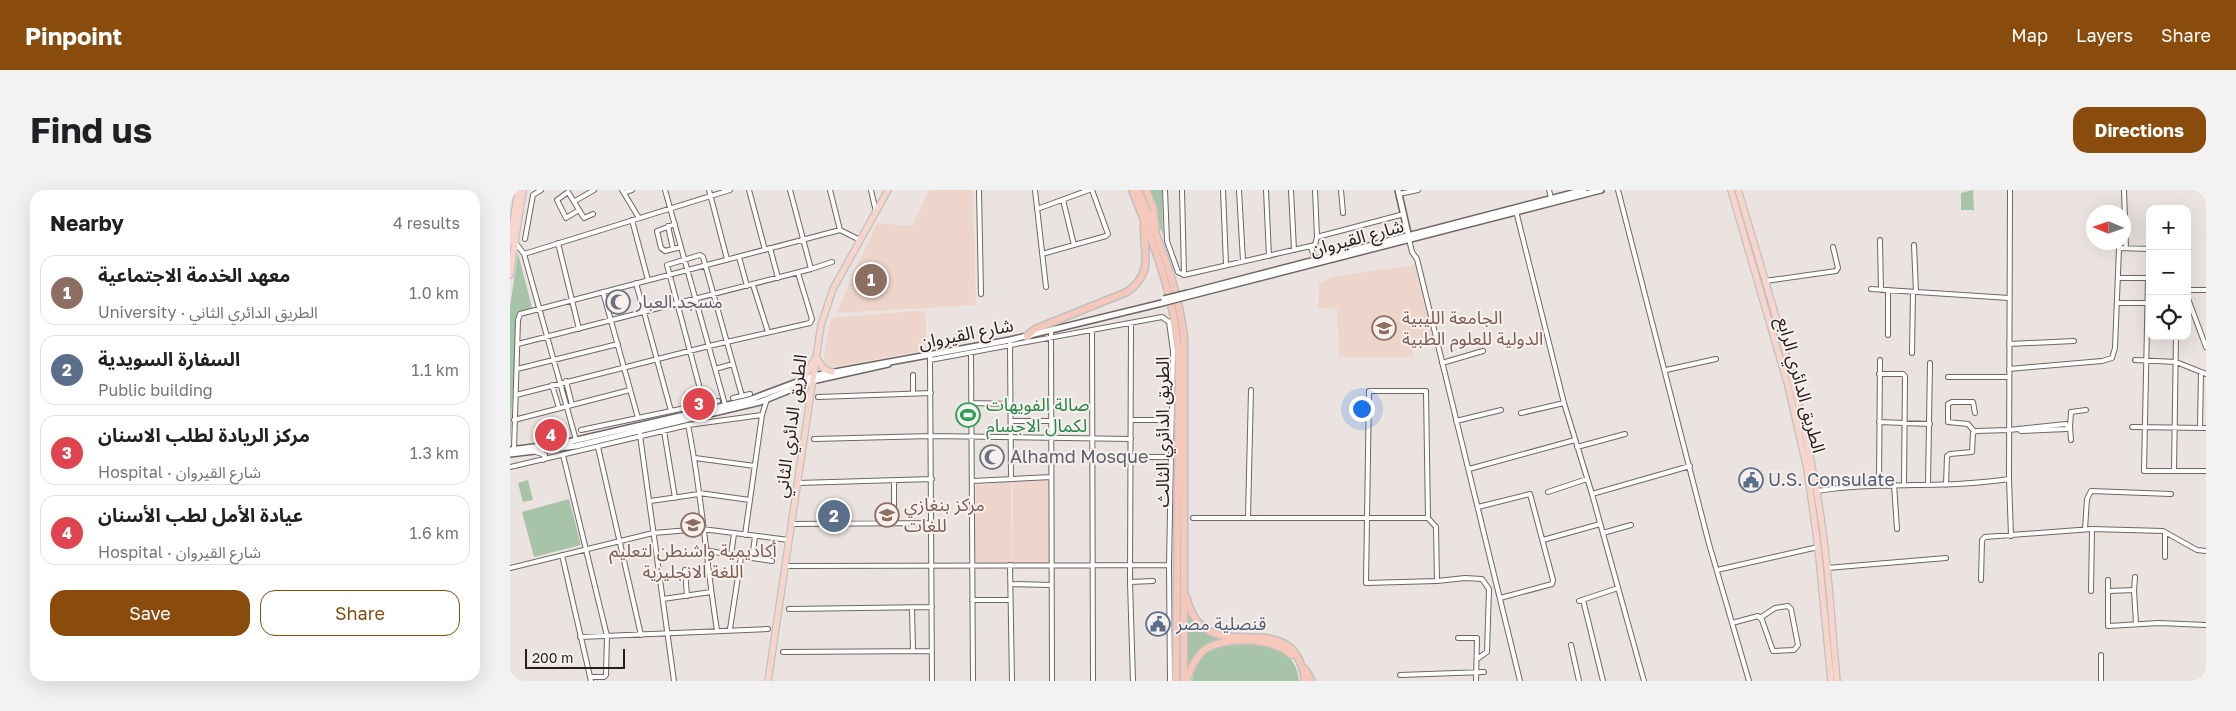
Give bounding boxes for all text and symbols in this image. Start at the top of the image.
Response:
text: Pinpoint [25,21,122,50]
text: Map [2011,24,2048,46]
text: Layers [2076,24,2133,46]
text: Share [2161,24,2211,46]
button: Directions [2073,107,2206,153]
text: Find us [30,109,152,151]
north arrow [2086,205,2131,250]
map controls [2146,205,2191,340]
button: + [2146,205,2191,250]
text: Nearby [50,210,124,236]
text: 4 results [393,213,460,233]
street label: شارع القيروان [1308,214,1407,264]
button: − [2146,250,2191,295]
pin: 1 [855,261,887,299]
text: معهد الخدمة الاجتماعية [98,263,290,286]
text: 1 [63,283,71,303]
text: 1.0 km [409,283,459,303]
mosque icon: مسجد العبار [605,289,631,315]
place label: مسجد العبار [635,290,723,313]
button: locate [2146,295,2191,340]
text: University · الطريق الدائري الثاني [98,302,318,322]
place label: الجامعة الليبية الدولية للعلوم الطبية [1402,306,1543,353]
street label: شارع القيروان [917,313,1016,357]
street label: الطريق الدائري الرابع [1769,314,1831,456]
school or university icon: الجامعة الليبية الدولية للعلوم الطبية [1371,315,1397,341]
text: السفارة السويدية [98,347,240,370]
street label: الطريق الدائري الثاني [769,353,814,500]
street label: الطريق الدائري الثالث [1151,356,1176,508]
text: 2 [62,360,72,380]
text: 1.1 km [411,360,459,380]
text: Public building [98,380,213,400]
pin: 3 [683,385,715,423]
place label: صالة الفويهات لكمال الاجسام [986,393,1089,440]
your location [1349,396,1375,422]
sports icon: صالة الفويهات لكمال الاجسام [955,402,981,428]
pin: 4 [535,416,567,454]
text: مركز الريادة لطلب الاسنان [98,423,310,446]
text: 3 [62,443,72,463]
text: 1.3 km [410,443,459,463]
mosque icon: Alhamd Mosque [979,444,1005,470]
place label: Alhamd Mosque [1010,445,1148,467]
text: Hospital · شارع القيروان [98,462,261,482]
public building icon: U.S. Consulate [1738,467,1764,493]
place label: U.S. Consulate [1768,468,1895,490]
place label: مركز بنغازي للغات [904,493,985,536]
pin: 2 [818,497,850,535]
school or university icon: مركز بنغازي للغات [874,502,900,528]
text: عيادة الأمل لطب الأسنان [98,503,303,526]
school or university icon: أكاديمية واشنطن لتعليم اللغة الانجليزية [680,512,706,538]
text: 4 [62,523,72,543]
text: 1.6 km [410,523,459,543]
place label: أكاديمية واشنطن لتعليم اللغة الانجليزية [609,539,777,583]
text: Hospital · شارع القيروان [98,542,261,562]
button: Save [50,590,250,636]
button: Share [260,590,460,636]
public building icon: قنصلية مصر [1145,611,1171,637]
place label: قنصلية مصر [1175,612,1266,635]
scale bar [525,646,625,669]
text: 200 m [532,649,573,666]

